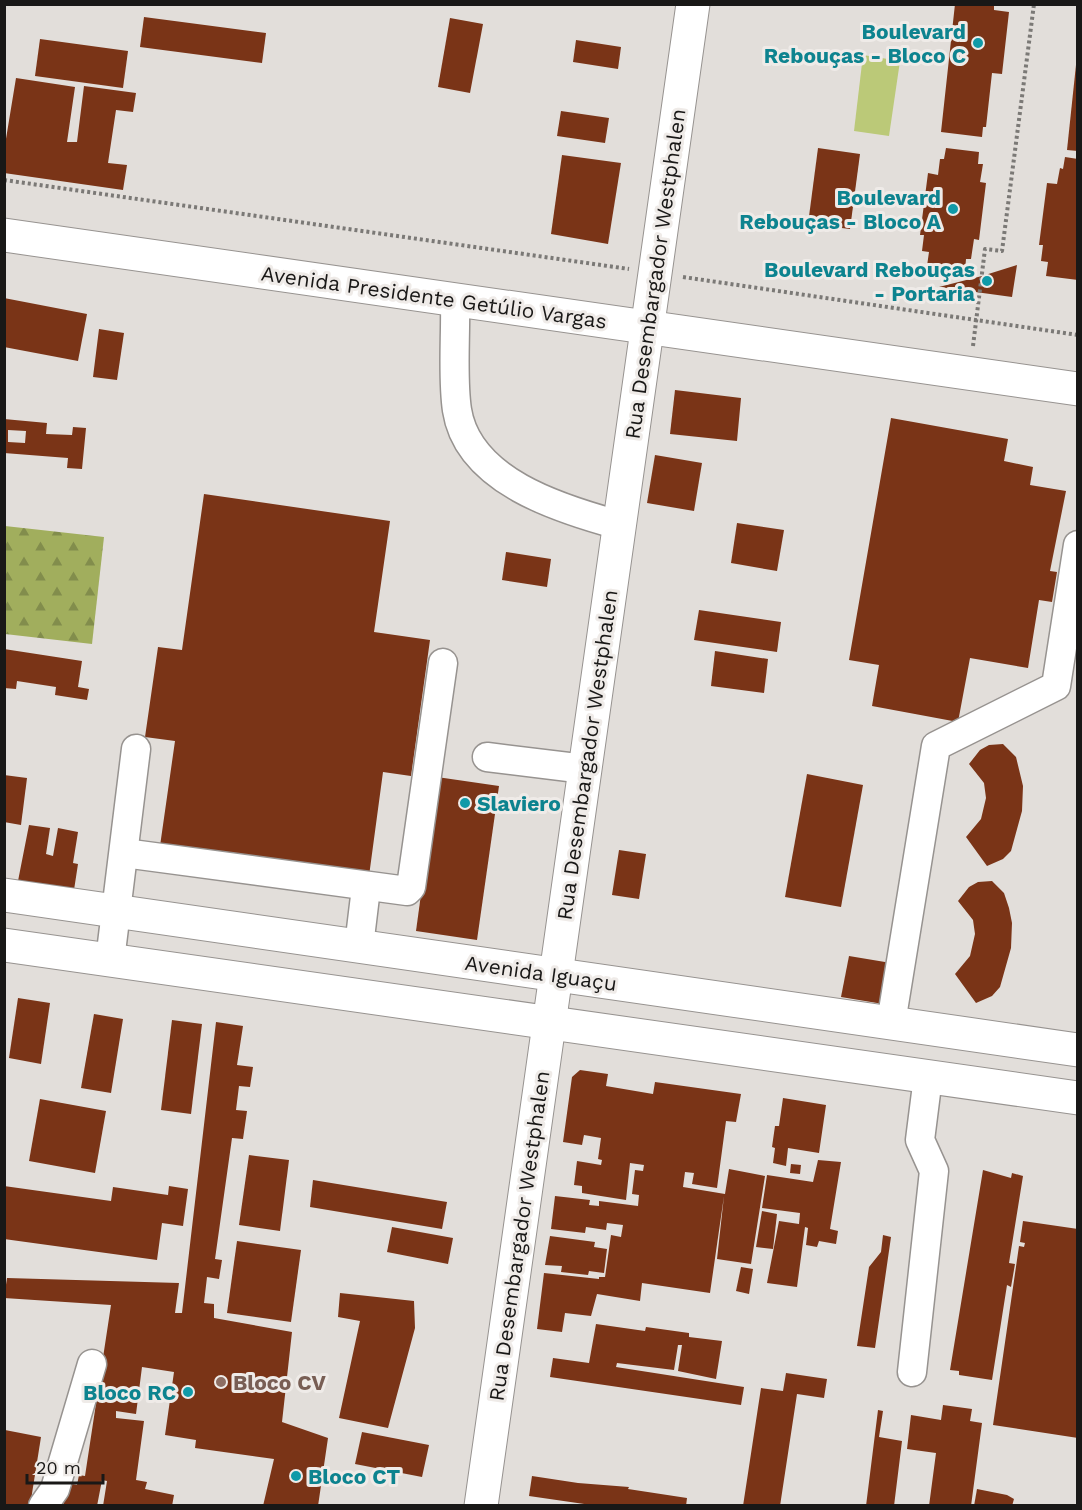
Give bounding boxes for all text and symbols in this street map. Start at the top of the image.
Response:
place label: Boulevard Rebouças - Bloco C [764,19,966,68]
marker: Boulevard Rebouças - Bloco C [971,36,985,50]
street label: Rua Desembargador Westphalen [619,107,691,441]
place label: Boulevard Rebouças - Bloco A [739,185,942,234]
marker: Boulevard Rebouças - Bloco A [946,202,960,216]
place label: Boulevard Rebouças - Portaria [764,257,976,306]
street label: Avenida Presidente Getúlio Vargas [260,260,608,334]
marker: Boulevard Rebouças - Portaria [980,274,994,288]
street label: Rua Desembargador Westphalen [551,588,623,922]
place label: Slaviero [477,791,561,816]
marker: Slaviero [458,796,472,810]
street label: Avenida Iguaçu [463,950,619,996]
street label: Rua Desembargador Westphalen [483,1069,555,1403]
place label: Bloco CV [233,1370,327,1395]
marker: Bloco CV [214,1375,228,1389]
place label: Bloco RC [83,1380,176,1405]
marker: Bloco RC [181,1385,195,1399]
scale bar [27,1447,104,1485]
text: 20 m [36,1457,81,1478]
place label: Bloco CT [308,1464,401,1489]
marker: Bloco CT [289,1469,303,1483]

